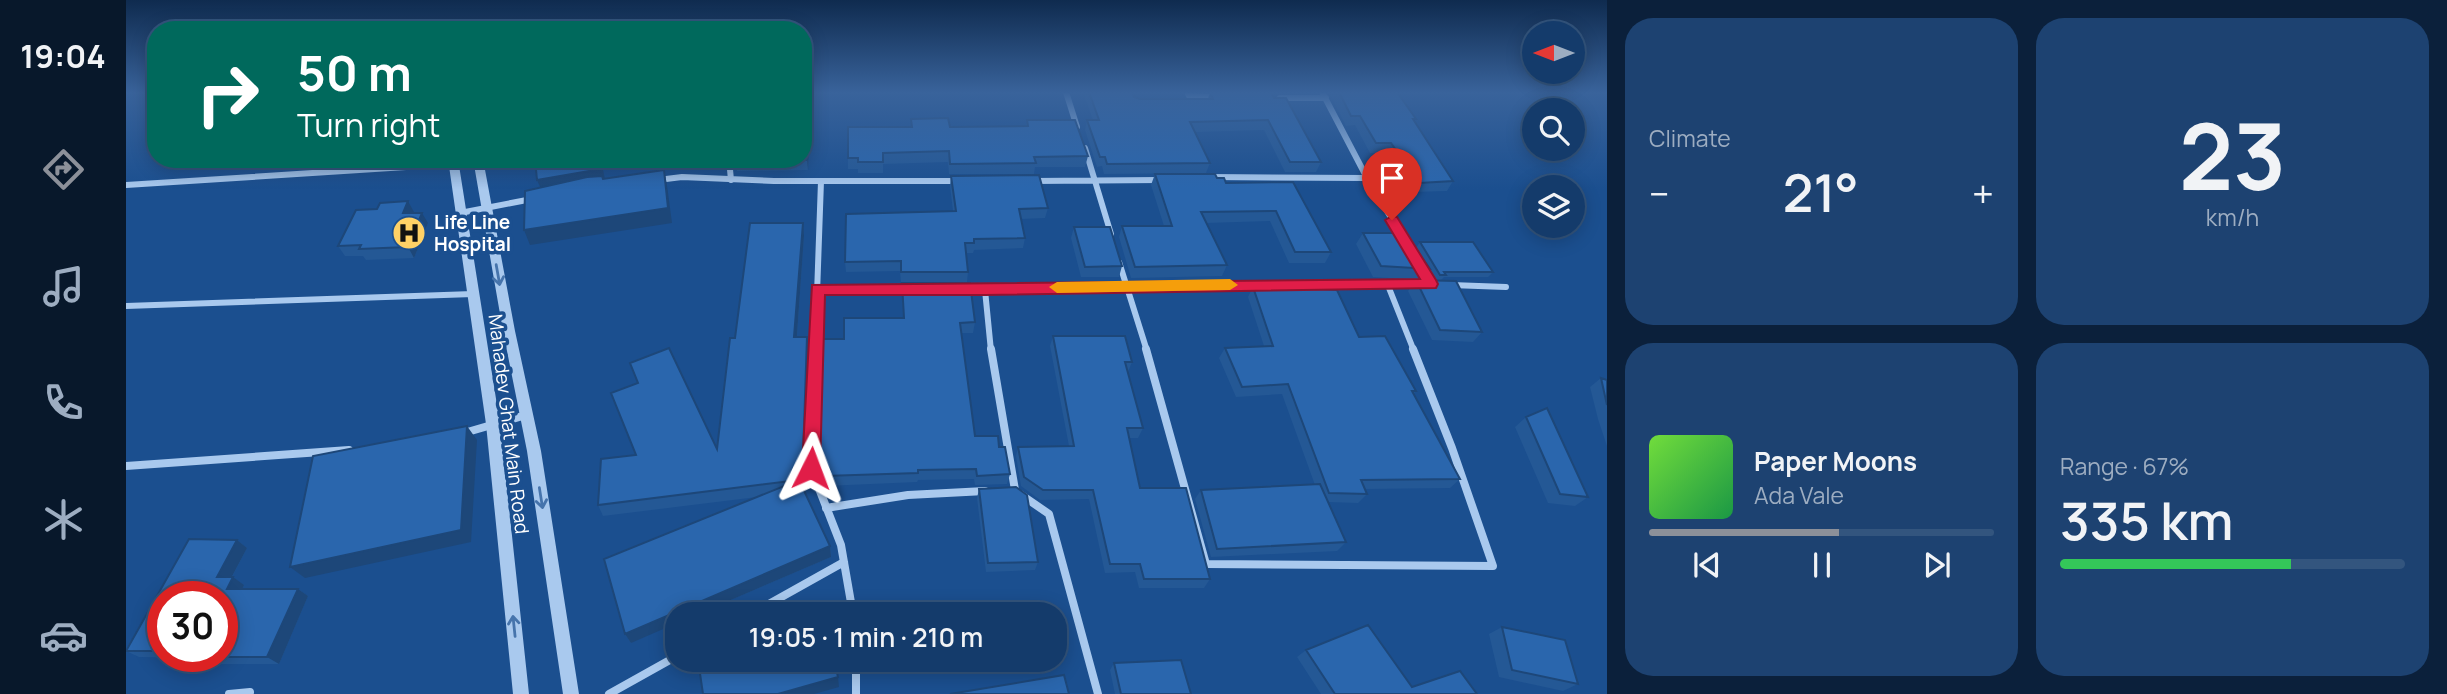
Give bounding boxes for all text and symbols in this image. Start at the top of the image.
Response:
north arrow [1522,21,1586,84]
map controls [1522,21,1585,238]
text: 19:04 [20,34,106,78]
text: 50 m [297,39,412,106]
icon: right [182,49,273,140]
text: 23 [2179,93,2286,217]
button: search [1522,98,1585,161]
text: Turn right [297,103,440,147]
text: Climate [1649,122,1731,154]
icon: directions [39,145,88,194]
pin [1362,148,1422,220]
text: 21° [1783,157,1859,228]
icon: arrive [1373,159,1411,197]
text: − [1649,167,1670,219]
text: + [1972,167,1994,219]
button: layers [1522,175,1585,238]
text: km/h [2206,201,2259,233]
place label: Life Line Hospital [434,209,511,257]
hospital icon: Life Line Hospital [390,214,428,252]
icon: music [39,262,88,311]
one-way arrow [492,263,505,286]
street label: Mahadev Ghat Main Road [483,312,535,536]
icon: phone [39,378,88,427]
position arrow [774,431,848,505]
text: Paper Moons [1754,443,1917,479]
text: Range · 67% [2060,450,2189,482]
text: Ada Vale [1754,479,1844,511]
text: 335 km [2060,485,2233,556]
one-way arrow [535,486,548,509]
icon: climate [39,495,88,544]
icon: previous [1688,546,1726,584]
icon: pause [1803,546,1841,584]
icon: next [1918,546,1956,584]
speed limit sign: 30 [147,581,238,672]
icon: car [39,611,88,660]
one-way arrow [508,615,521,638]
text: 19:05 · 1 min · 210 m [749,619,983,655]

